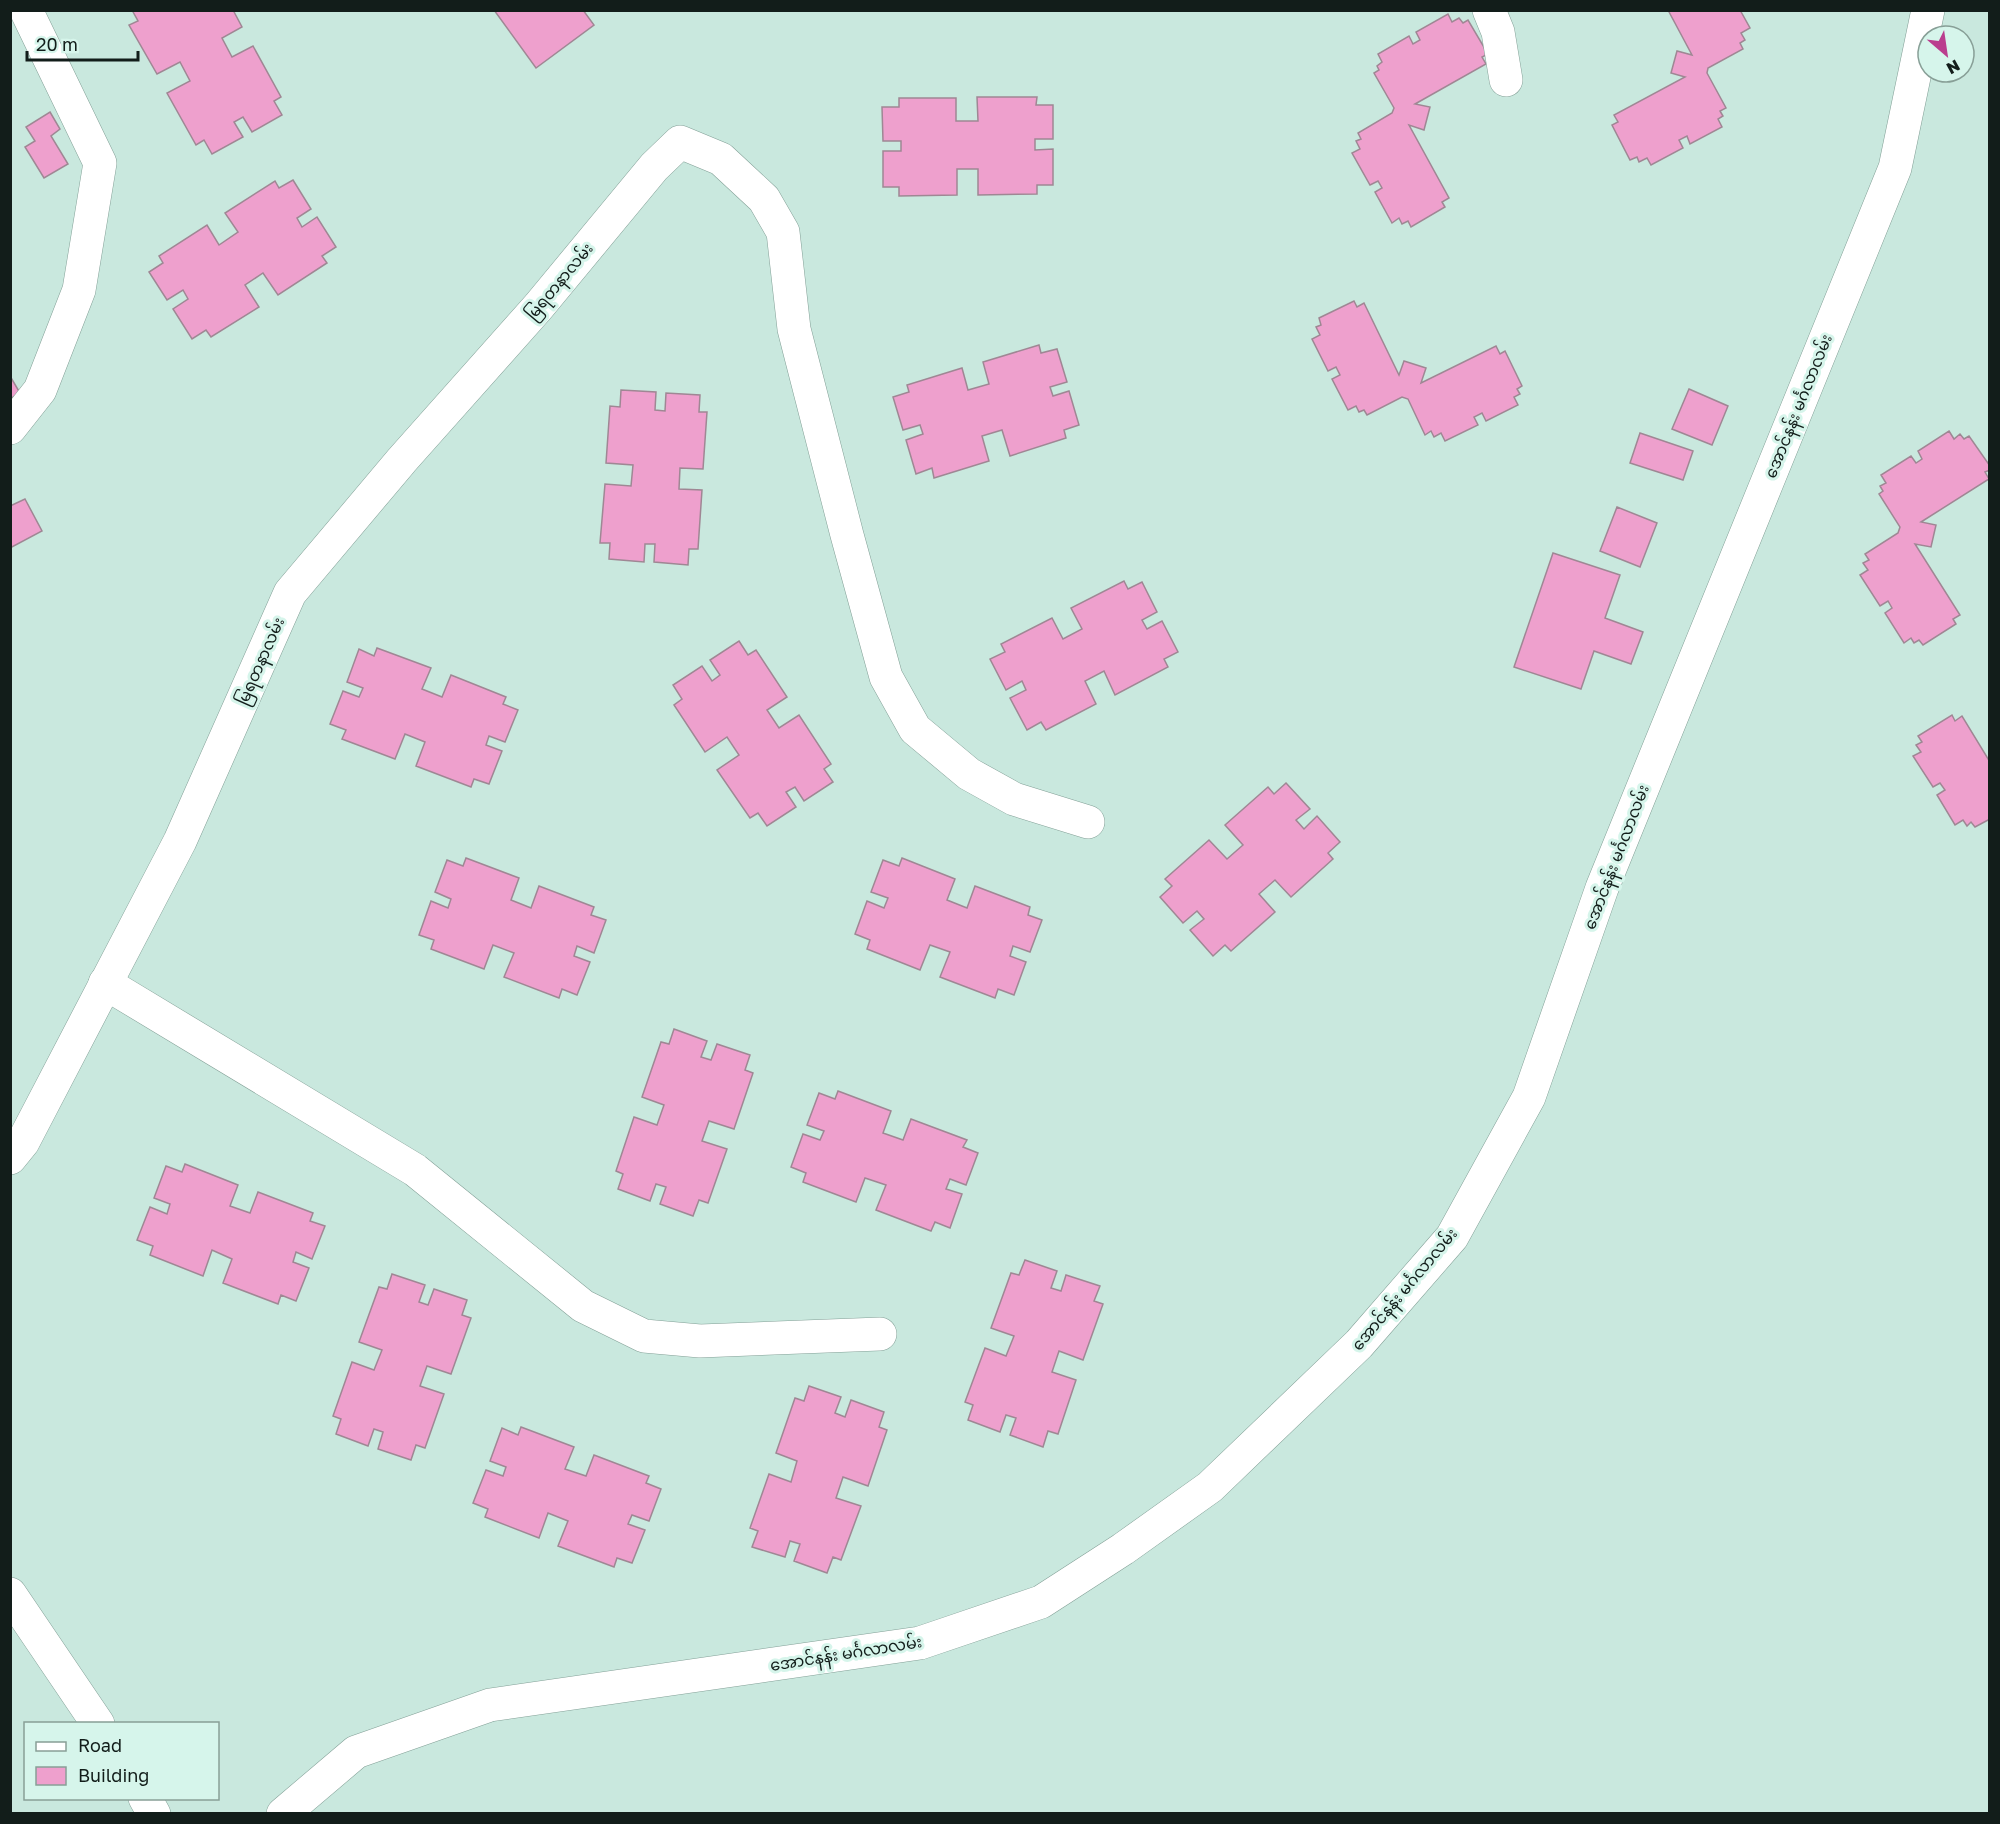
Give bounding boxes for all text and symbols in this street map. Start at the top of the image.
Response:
scale bar [27,24,138,62]
north arrow [1916,24,1976,84]
text: 20 m [36,33,78,55]
text: N [1943,55,1963,79]
street label: မြရတနာလမ်း [520,238,600,326]
street label: အောင်နန်း မင်္ဂလာလမ်း [1759,331,1840,482]
street label: မြရတနာလမ်း [231,613,292,710]
street label: အောင်နန်း မင်္ဂလာလမ်း [1578,781,1657,934]
street label: အောင်နန်း မင်္ဂလာလမ်း [1346,1223,1464,1357]
street label: အောင်နန်း မင်္ဂလာလမ်း [768,1630,924,1679]
legend [24,1722,219,1800]
text: Road [78,1734,122,1756]
text: Building [78,1764,149,1786]

